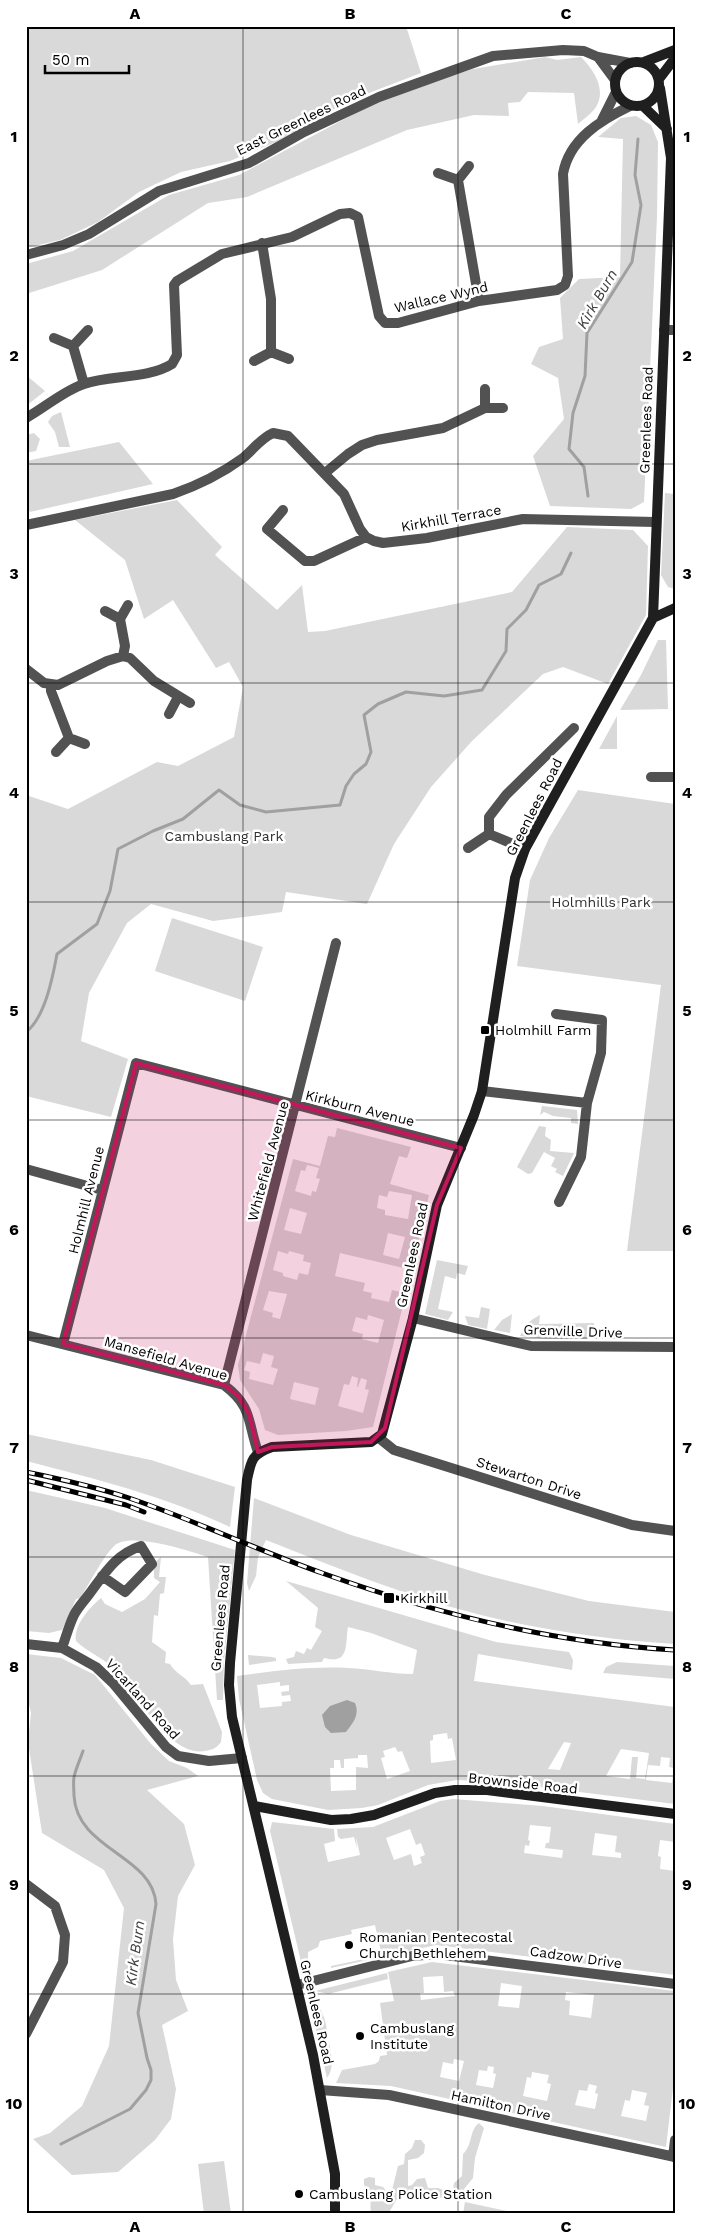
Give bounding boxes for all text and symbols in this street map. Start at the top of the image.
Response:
text: A [130,4,141,23]
text: B [345,4,356,23]
text: C [561,4,572,23]
scale bar [45,42,129,74]
text: 50 m [52,51,89,69]
street label: East Greenlees Road [234,82,368,158]
text: 1 [11,127,17,146]
text: 1 [684,127,690,146]
water label: Kirk Burn [573,266,621,332]
street label: Wallace Wynd [393,278,489,316]
text: 2 [9,346,19,365]
text: 2 [682,346,692,365]
street label: Greenlees Road [636,366,656,474]
street label: Kirkhill Terrace [400,501,502,535]
text: 3 [9,564,19,583]
text: 3 [682,564,692,583]
street label: Greenlees Road [503,756,565,858]
text: 4 [9,783,19,802]
text: 4 [682,783,692,802]
park label: Cambuslang Park [165,828,283,844]
park label: Holmhills Park [551,894,651,910]
text: 5 [9,1001,19,1020]
text: 5 [682,1001,692,1020]
place label: Holmhill Farm [495,1022,591,1038]
marker: Holmhill Farm [479,1024,491,1036]
street label: Kirkburn Avenue [304,1087,416,1129]
street label: Whitefield Avenue [244,1099,292,1223]
street label: Holmhill Avenue [65,1145,107,1255]
street label: Greenlees Road [393,1201,431,1309]
text: 6 [9,1220,19,1239]
text: 6 [682,1220,692,1239]
street label: Grenville Drive [523,1321,623,1341]
street label: Mansefield Avenue [102,1333,230,1383]
text: 7 [9,1438,19,1457]
text: 7 [682,1438,692,1457]
street label: Stewarton Drive [474,1453,584,1503]
street label: Greenlees Road [207,1564,233,1672]
place label: Kirkhill [400,1590,448,1606]
marker: Kirkhill [382,1591,396,1605]
street label: Vicarland Road [103,1655,183,1743]
text: 8 [9,1657,19,1676]
text: 8 [682,1657,692,1676]
street label: Brownside Road [467,1769,579,1797]
text: 9 [9,1875,19,1894]
text: 9 [682,1875,692,1894]
water label: Kirk Burn [122,1919,148,1987]
place label: Romanian Pentecostal Church Bethlehem [359,1929,513,1961]
marker: Romanian Pentecostal Church Bethlehem [343,1939,355,1951]
street label: Cadzow Drive [529,1943,623,1971]
street label: Greenlees Road [297,1958,337,2066]
place label: Cambuslang Institute [370,2020,455,2052]
marker: Cambuslang Institute [354,2030,366,2042]
street label: Hamilton Drive [450,2087,552,2123]
text: 10 [5,2094,23,2113]
text: 10 [678,2094,696,2113]
place label: Cambuslang Police Station [309,2186,492,2202]
marker: Cambuslang Police Station [293,2188,305,2200]
text: A [130,2217,141,2236]
text: B [345,2217,356,2236]
text: C [561,2217,572,2236]

